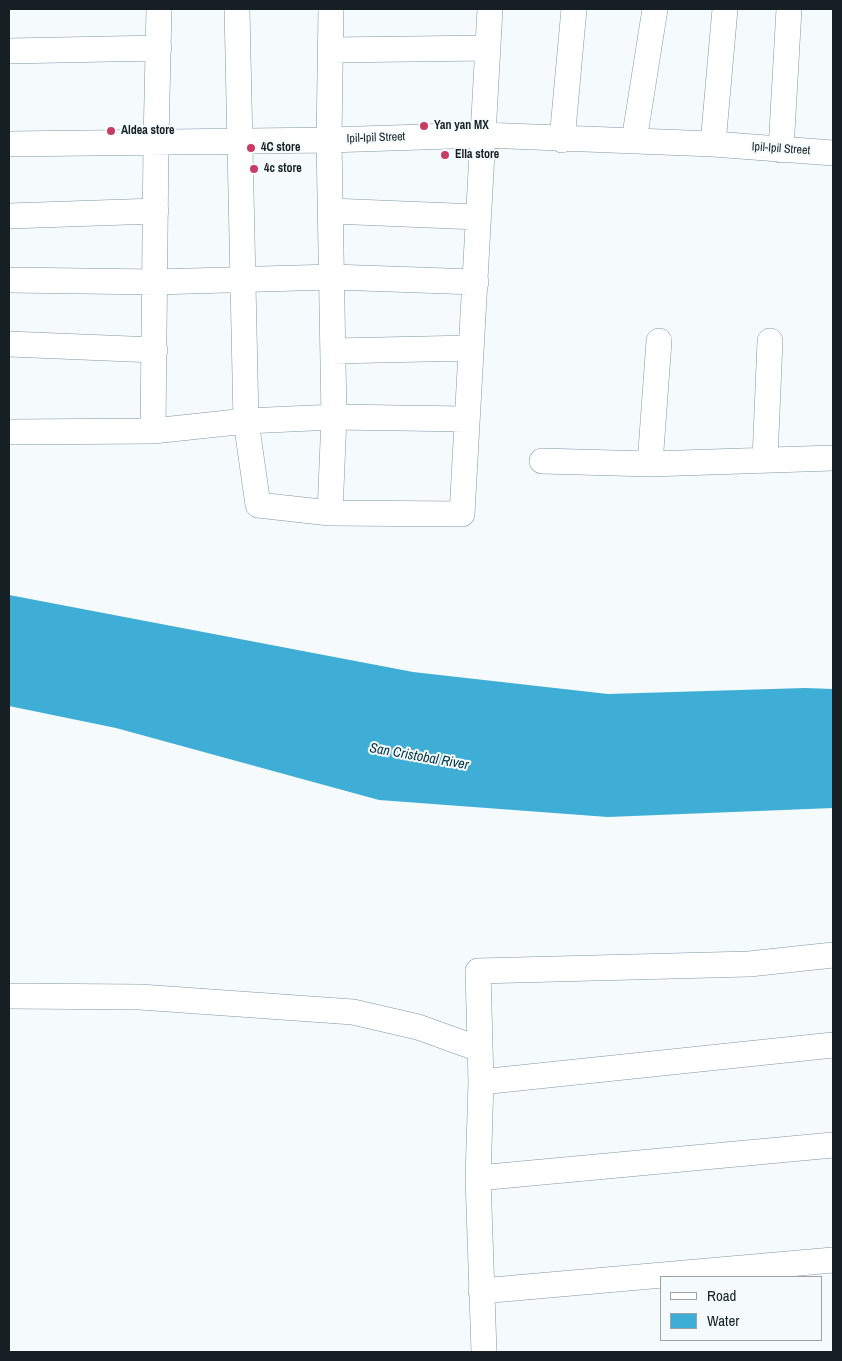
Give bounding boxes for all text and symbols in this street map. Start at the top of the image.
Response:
place label: Yan yan MX [434,119,489,133]
marker: Yan yan MX [418,120,430,132]
place label: Aldea store [121,124,175,138]
marker: Aldea store [105,125,117,137]
street label: Ipil-Ipil Street [347,130,405,146]
street label: Ipil-Ipil Street [751,140,811,158]
place label: 4C store [261,141,300,155]
marker: 4C store [245,142,257,154]
place label: Ella store [455,148,499,162]
marker: Ella store [439,149,451,161]
place label: 4c store [264,162,302,176]
marker: 4c store [248,163,260,175]
water label: San Cristobal River [368,740,470,774]
legend [660,1276,822,1341]
text: Road [707,1285,736,1306]
text: Water [707,1310,739,1331]

